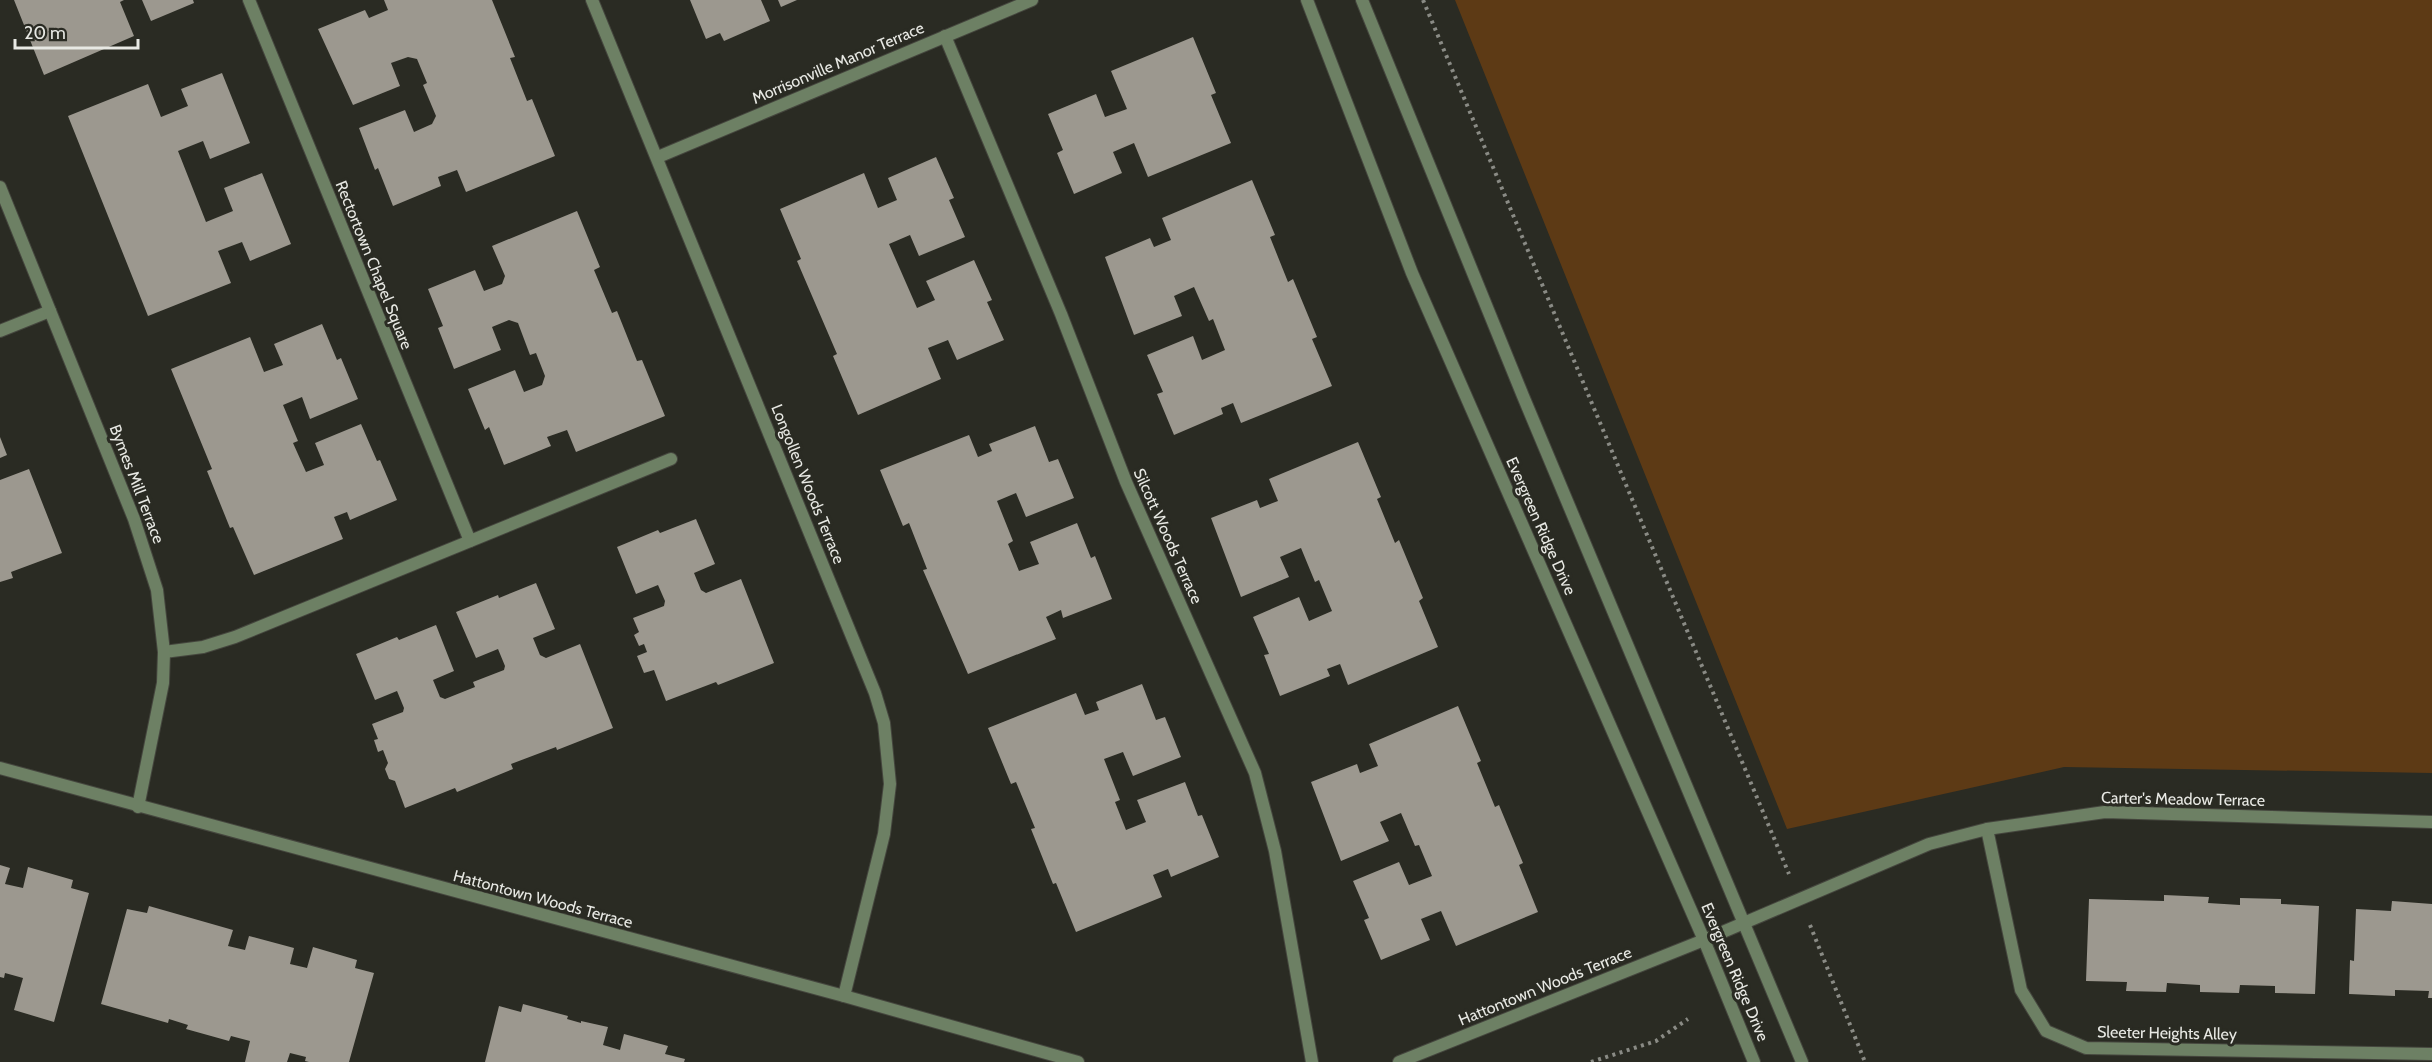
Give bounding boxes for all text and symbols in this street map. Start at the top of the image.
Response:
scale bar [15,12,138,50]
street label: Morrisonville Manor Terrace [749,18,927,108]
text: 20 m [24,22,66,44]
street label: Rectortown Chapel Square [331,178,417,352]
street label: Longollen Woods Terrace [767,402,849,566]
street label: Bymes Mill Terrace [106,422,168,546]
street label: Evergreen Ridge Drive [1502,454,1580,598]
street label: Silcott Woods Terrace [1130,465,1206,607]
street label: Carter's Meadow Terrace [2101,788,2265,810]
street label: Hattontown Woods Terrace [451,866,635,932]
street label: Evergreen Ridge Drive [1697,900,1773,1044]
street label: Hattontown Woods Terrace [1456,943,1634,1029]
street label: Sleeter Heights Alley [2097,1022,2237,1044]

